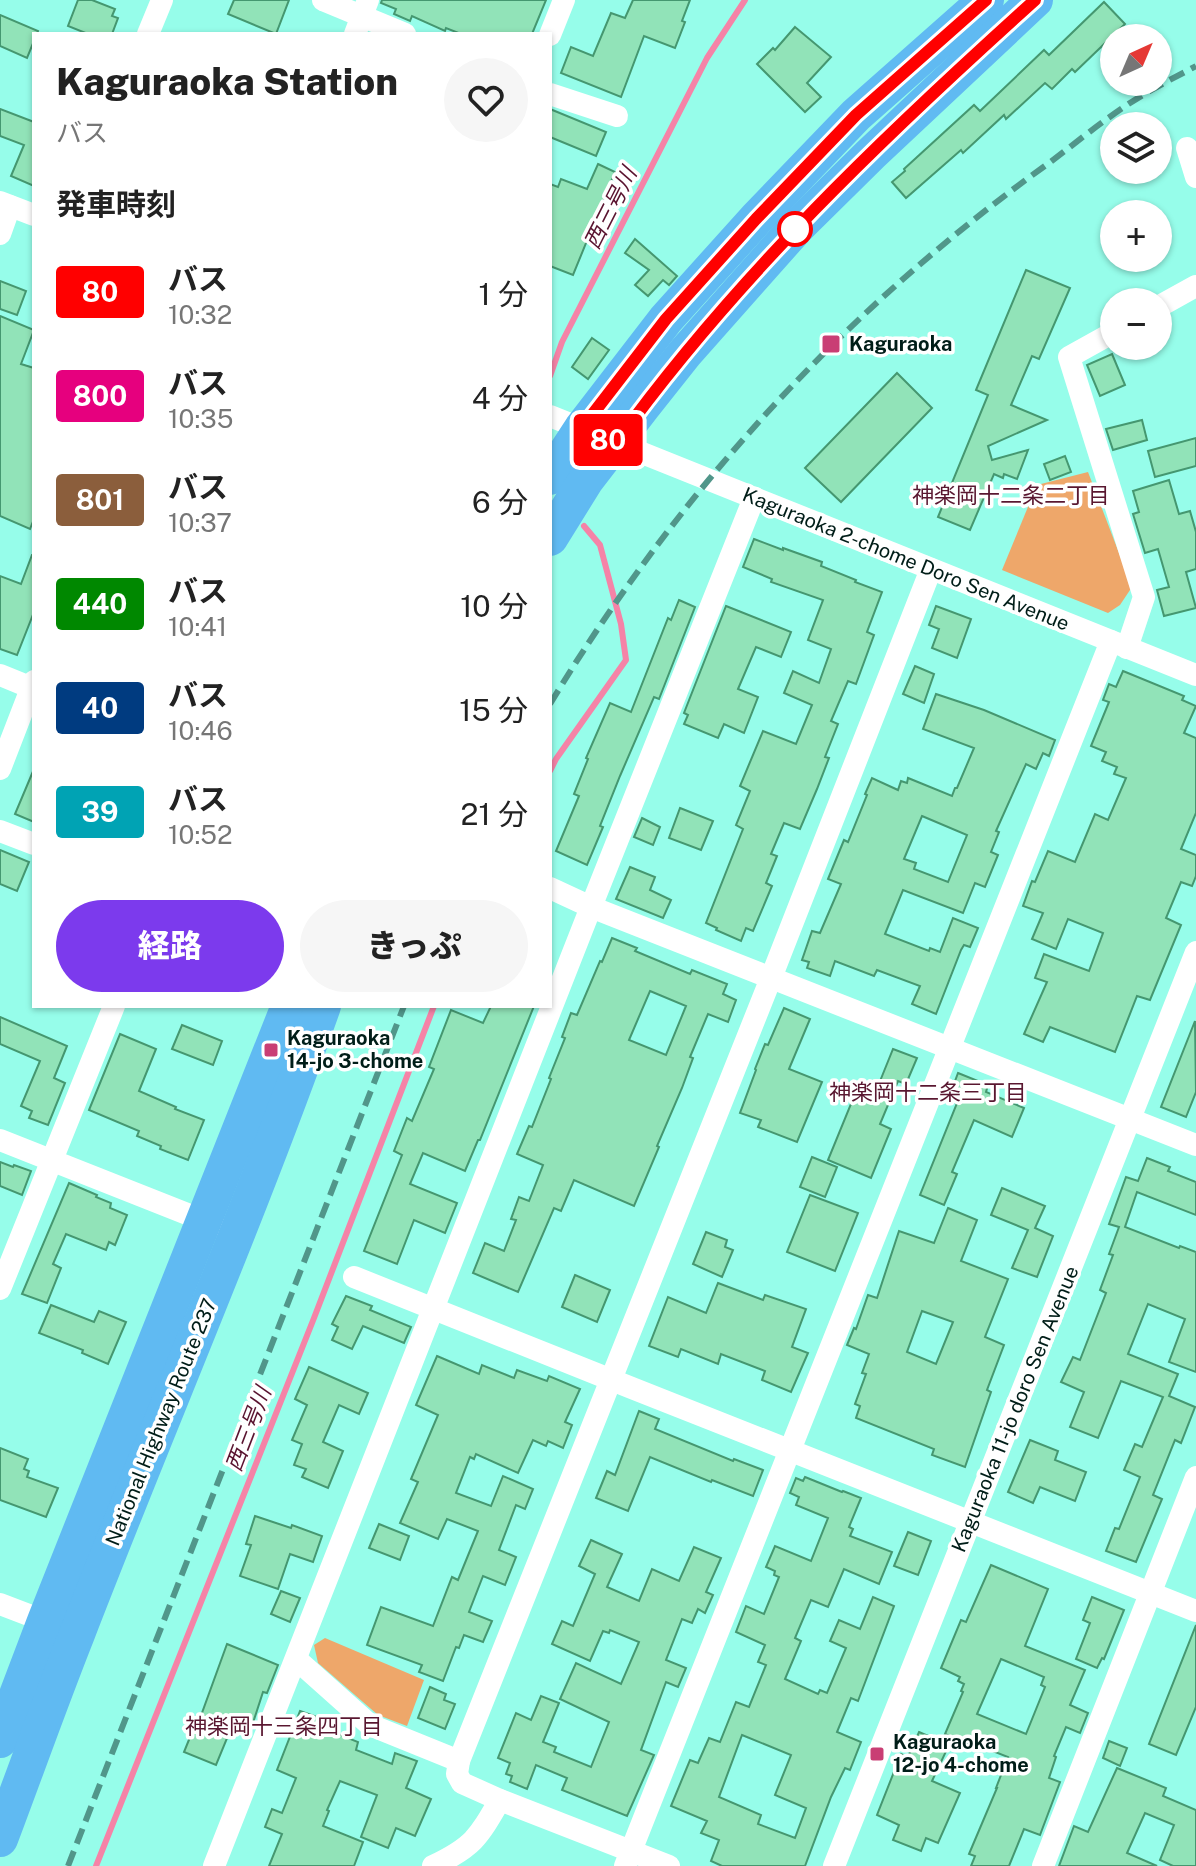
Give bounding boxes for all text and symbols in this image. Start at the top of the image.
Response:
north arrow [1100,24,1172,96]
map controls [1100,24,1172,360]
button: heart [444,58,528,142]
text: Kaguraoka Station [56,59,398,104]
button: layers [1100,112,1172,184]
text: バス [56,117,108,148]
water label: 西三号川 [578,161,642,253]
text: 発車時刻 [56,186,176,222]
button: + [1100,200,1172,272]
unlabelled marker [778,212,812,246]
text: バス [168,261,228,297]
text: 80 [82,275,118,308]
text: 1 分 [478,276,528,312]
button: − [1100,288,1172,360]
text: 10:32 [168,299,232,330]
place label: Kaguraoka [849,332,952,356]
marker: Kaguraoka [820,333,842,355]
text: バス [168,365,228,401]
text: 800 [73,379,127,412]
text: 4 分 [472,380,528,416]
text: 10:35 [168,403,233,434]
line badge: 80 [572,414,644,466]
text: 80 [590,423,626,456]
text: バス [168,469,228,505]
street label: Kaguraoka 2-chome Doro Sen Avenue [739,482,1073,636]
district label: 神楽岡十二条二丁目 [912,482,1110,508]
text: 801 [76,483,124,516]
text: 6 分 [472,484,528,520]
text: 10:37 [168,507,232,538]
text: バス [168,573,228,609]
text: 440 [73,587,127,620]
text: 10 分 [460,588,528,624]
text: 10:41 [168,611,227,642]
text: バス [168,677,228,713]
text: 40 [82,691,118,724]
text: 15 分 [459,692,528,728]
text: 10:46 [168,715,233,746]
text: バス [168,781,228,817]
text: 39 [82,795,118,828]
text: 21 分 [461,796,528,832]
text: 10:52 [168,819,233,850]
button: 経路 [56,900,284,992]
button: きっぷ [300,900,528,992]
place label: Kaguraoka 14-jo 3-chome [287,1026,423,1073]
marker: Kaguraoka 14-jo 3-chome [262,1041,280,1059]
district label: 神楽岡十二条三丁目 [829,1079,1027,1105]
street label: Kaguraoka 11-jo doro Sen Avenue [946,1262,1084,1556]
street label: National Highway Route 237 [100,1295,222,1549]
water label: 西三号川 [220,1381,277,1475]
district label: 神楽岡十三条四丁目 [185,1713,383,1739]
place label: Kaguraoka 12-jo 4-chome [893,1730,1029,1777]
marker: Kaguraoka 12-jo 4-chome [868,1745,886,1763]

